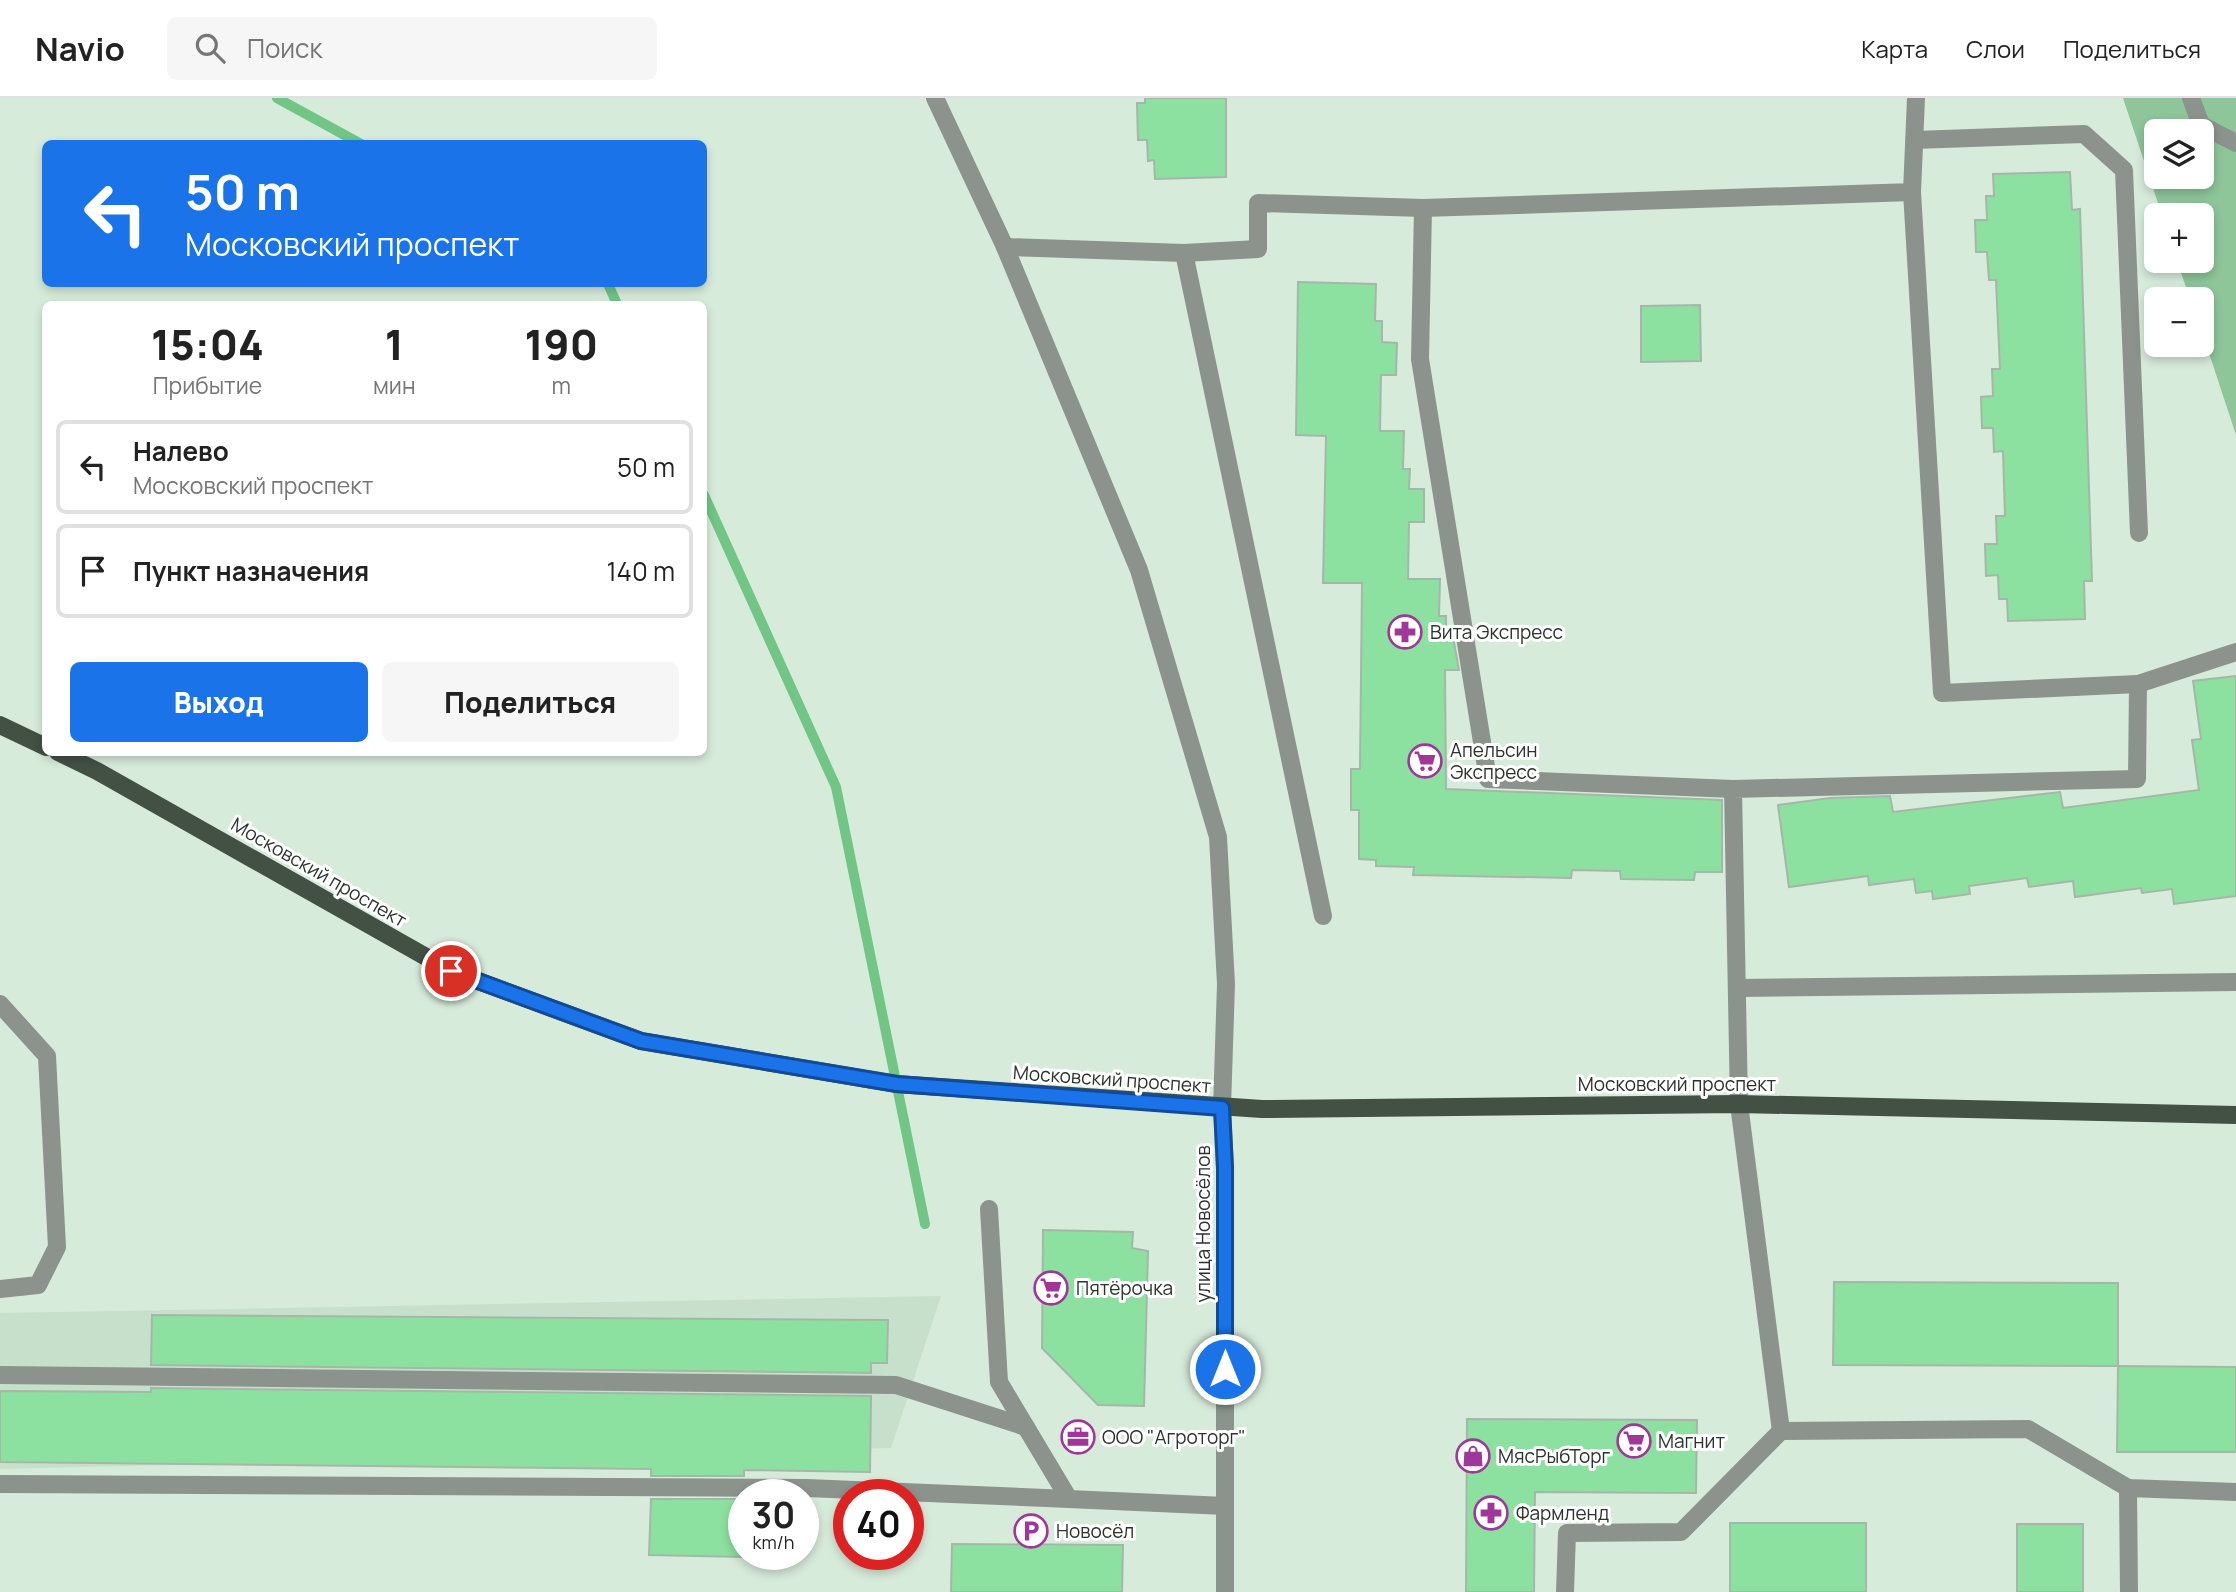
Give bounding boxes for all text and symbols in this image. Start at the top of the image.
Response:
search box [167,17,657,80]
text: Navio [35,26,125,71]
icon: search [191,29,229,67]
text: Поиск [247,30,322,66]
text: Карта [1861,32,1928,65]
text: Слои [1966,32,2025,65]
text: Поделиться [2063,32,2201,65]
map controls [2144,119,2214,357]
button: layers [2144,119,2214,189]
text: 50 m [185,158,300,225]
icon: left [70,168,161,259]
button: + [2144,203,2214,273]
text: Московский проспект [185,222,519,266]
button: − [2144,287,2214,357]
text: 15:04 [151,315,264,373]
text: 1 [385,315,404,373]
text: 190 [525,315,598,373]
text: Прибытие [153,369,262,401]
text: мин [373,369,416,401]
text: m [551,369,571,401]
text: Налево [133,433,229,469]
icon: left [74,448,112,486]
text: 50 m [617,449,675,485]
text: Московский проспект [133,469,373,501]
icon: arrive [74,552,112,590]
text: Пункт назначения [133,553,369,589]
text: 140 m [606,553,675,589]
pharmacy icon: Вита Экспресс [1386,613,1424,651]
place label: Вита Экспресс [1430,619,1563,645]
button: Выход [70,662,368,742]
button: Поделиться [382,662,679,742]
place label: Апельсин Экспресс [1450,737,1538,785]
supermarket icon: Апельсин Экспресс [1406,742,1444,780]
street label: Московский проспект [227,811,412,933]
pin [421,941,481,1001]
icon: arrive [432,952,470,990]
street label: Московский проспект [1012,1059,1212,1099]
street label: Московский проспект [1578,1071,1777,1097]
street label: улица Новосёлов [1190,1145,1216,1303]
supermarket icon: Пятёрочка [1032,1269,1070,1307]
place label: Пятёрочка [1076,1275,1173,1301]
position arrow [1188,1332,1262,1406]
office icon: ООО "Агроторг" [1059,1418,1097,1456]
supermarket icon: Магнит [1615,1422,1653,1460]
place label: ООО "Агроторг" [1102,1424,1246,1450]
place label: Магнит [1658,1428,1725,1454]
shop icon: МясРыбТорг [1454,1437,1492,1475]
place label: МясРыбТорг [1498,1443,1610,1469]
speed limit sign: 40 [833,1479,924,1570]
text: 30 [752,1491,795,1539]
pharmacy icon: Фармленд [1472,1494,1510,1532]
place label: Фармленд [1516,1500,1609,1526]
parking icon: Новосёл [1012,1512,1050,1550]
place label: Новосёл [1056,1518,1134,1544]
text: km/h [753,1530,794,1554]

